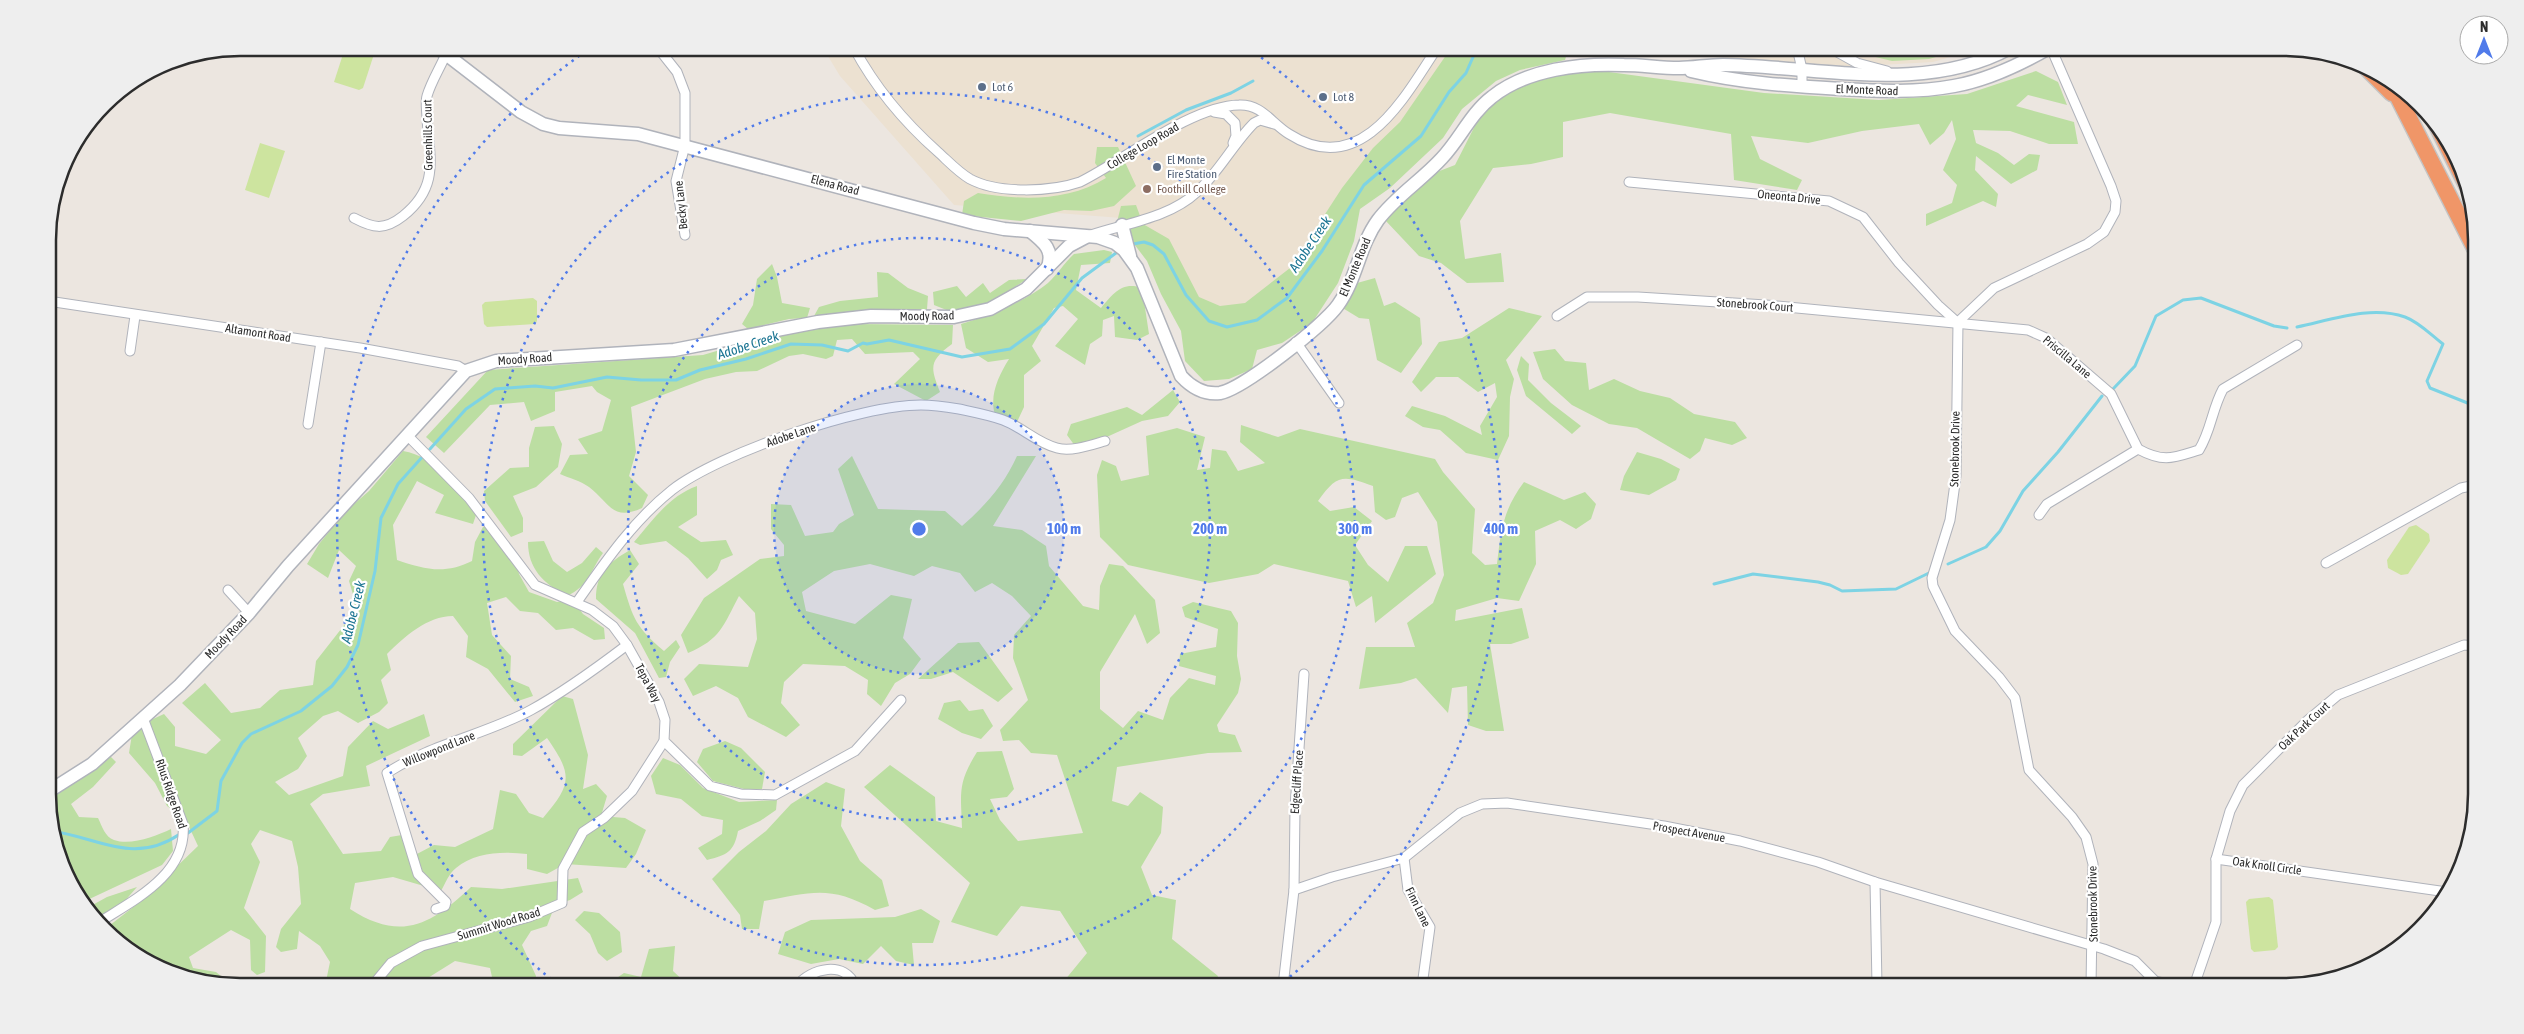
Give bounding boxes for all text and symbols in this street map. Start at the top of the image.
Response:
north arrow [2459,15,2509,65]
text: N [2480,19,2488,35]
place label: Lot 6 [992,80,1013,94]
marker: Lot 6 [976,81,988,93]
street label: El Monte Road [1835,82,1899,98]
place label: Lot 8 [1333,90,1354,104]
marker: Lot 8 [1317,91,1329,103]
street label: Greenhills Court [420,99,436,171]
street label: College Loop Road [1104,120,1182,172]
place label: El Monte Fire Station [1167,153,1217,181]
marker: El Monte Fire Station [1151,161,1163,173]
street label: Elena Road [809,172,861,198]
street label: Becky Lane [671,180,691,230]
place label: Foothill College [1157,182,1226,196]
marker: Foothill College [1141,183,1153,195]
street label: Oneonta Drive [1757,187,1821,207]
water label: Adobe Creek [1285,212,1335,276]
street label: El Monte Road [1336,235,1374,299]
street label: Stonebrook Court [1716,295,1794,315]
street label: Moody Road [900,309,954,323]
street label: Altamont Road [224,321,292,345]
water label: Adobe Creek [714,327,782,363]
street label: Priscilla Lane [2040,333,2094,381]
street label: Moody Road [497,350,553,368]
street label: Stonebrook Drive [1947,411,1963,487]
street label: Adobe Lane [764,420,818,450]
centre of rings [910,520,928,538]
text: 100 m [1047,520,1081,537]
text: 200 m [1193,520,1227,537]
text: 300 m [1338,520,1372,537]
text: 400 m [1483,520,1518,537]
water label: Adobe Creek [337,578,369,646]
street label: Moody Road [202,613,250,661]
street label: Tepa Way [632,661,664,705]
street label: Oak Park Court [2275,698,2333,753]
street label: Willowpond Lane [401,728,477,770]
street label: Edgecliff Place [1288,750,1306,814]
street label: Rhus Ridge Road [153,757,189,831]
street label: Prospect Avenue [1652,819,1726,845]
street label: Oak Knoll Circle [2232,854,2302,878]
street label: Stonebrook Drive [2085,866,2101,942]
street label: Finn Lane [1402,885,1434,929]
street label: Summit Wood Road [456,905,542,943]

